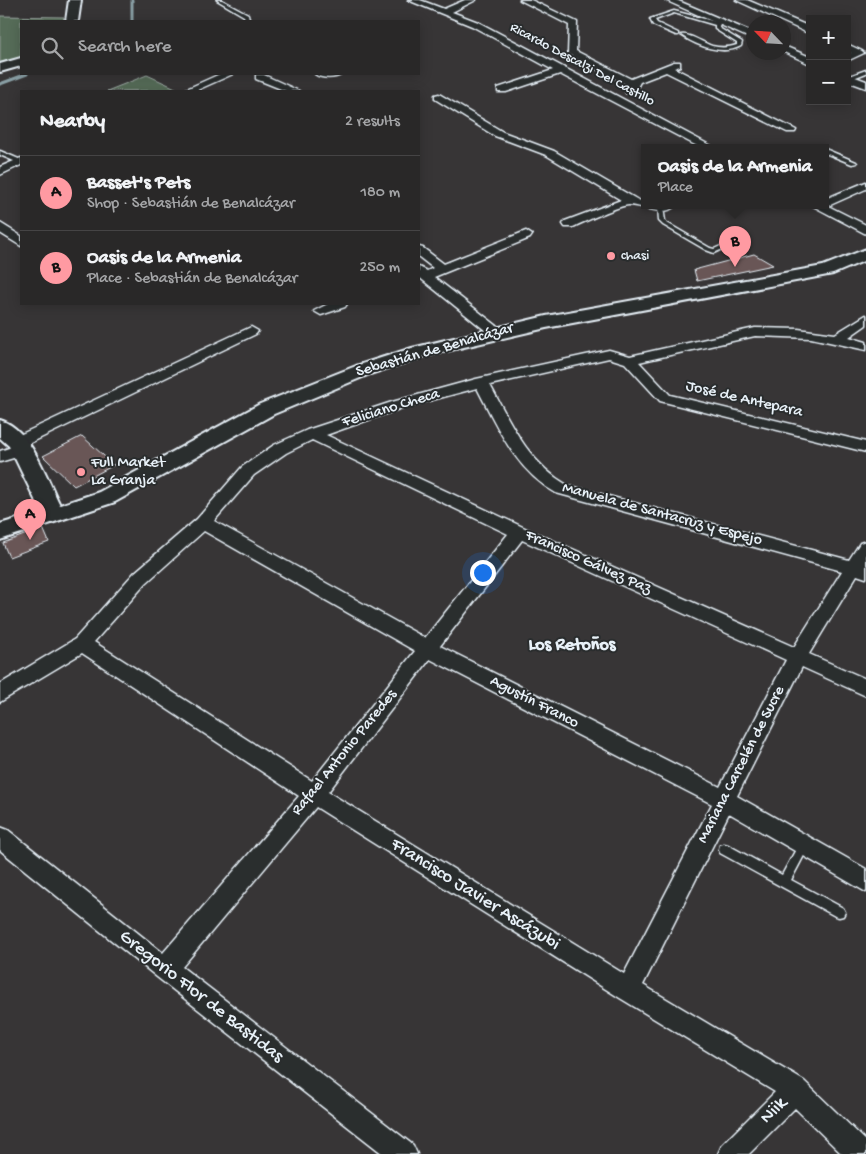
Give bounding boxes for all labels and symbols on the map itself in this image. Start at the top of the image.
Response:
north arrow [746,15,791,60]
street label: Ricardo Descalzi Del Castillo [507,20,657,110]
pin: B [719,226,751,267]
place label: chasi [621,248,649,265]
marker: chasi [605,250,617,262]
street label: Sebastián de Benalcázar [354,319,517,383]
street label: José de Antepara [684,377,805,423]
street label: Feliciano Checa [339,385,443,433]
place label: Full Market La Granja [90,454,167,491]
marker: Full Market La Granja [75,466,87,478]
street label: Manuela de Santacruz y Espejo [560,479,764,551]
pin: A [14,499,46,540]
street label: Francisco Gálvez Paz [521,526,655,600]
your location [470,560,496,586]
district label: Los Retoños [529,635,617,656]
street label: Agustín Franco [486,672,582,734]
street label: Mariana Carcelén de Sucre [694,682,790,847]
street label: Rafael Antonio Paredes [288,685,402,820]
street label: Francisco Javier Ascázubi [385,833,564,956]
street label: Gregorio Flor de Bastidas [114,926,289,1069]
street label: Niik [756,1091,794,1129]

